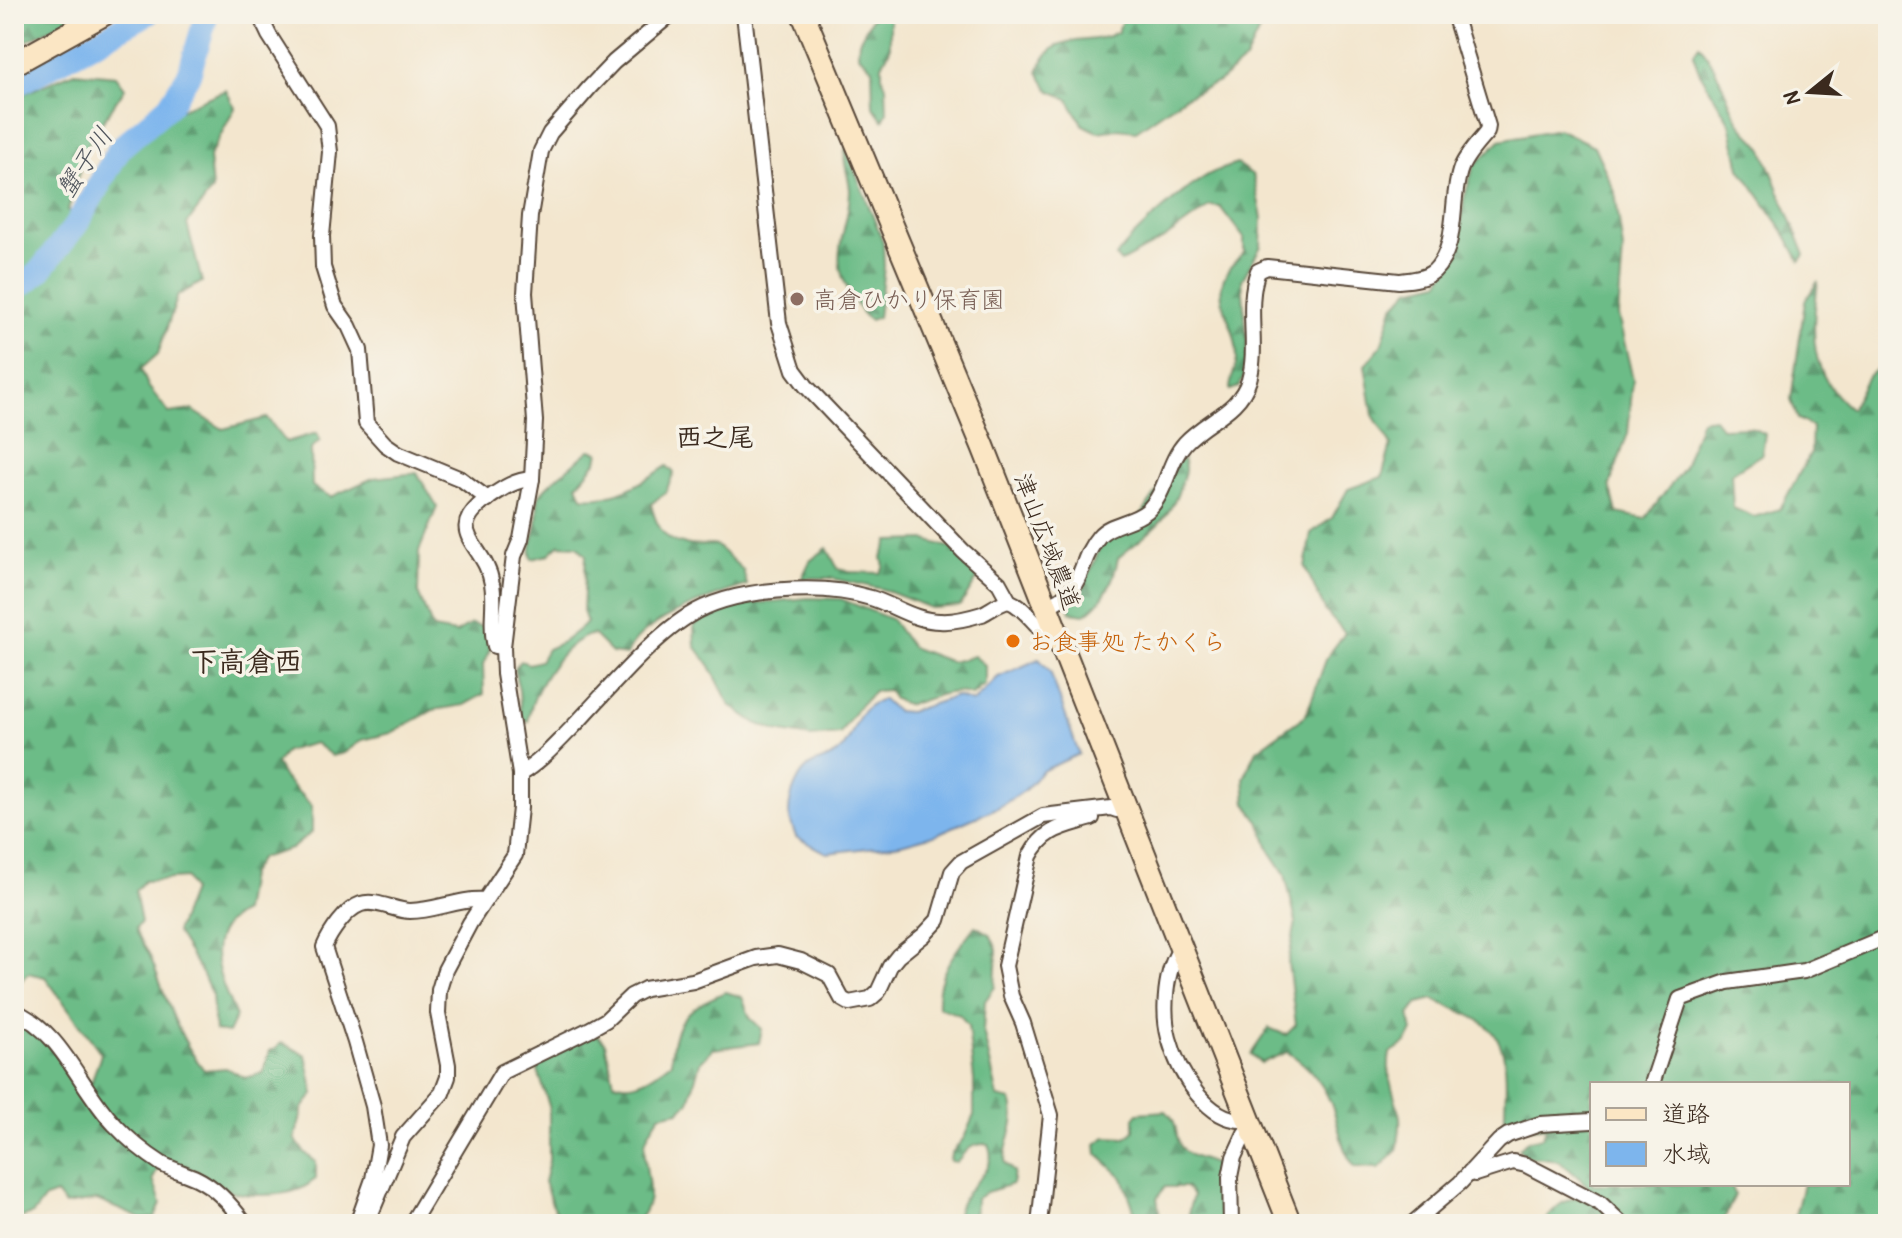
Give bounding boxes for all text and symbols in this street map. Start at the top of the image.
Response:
north arrow [1770,52,1850,132]
text: N [1775,88,1807,108]
water label: 蟹子川 [48,120,120,204]
place label: 高倉ひかり保育園 [813,283,1005,315]
marker: 高倉ひかり保育園 [788,290,806,308]
district label: 西之尾 [676,419,754,454]
street label: 津山広域農道 [1007,468,1089,614]
place label: お食事処 たかくら [1029,625,1227,657]
marker: お食事処 たかくら [1004,632,1022,650]
district label: 下高倉西 [190,642,302,680]
legend [1590,1082,1850,1186]
text: 道路 [1662,1097,1710,1129]
text: 水域 [1662,1137,1710,1169]

